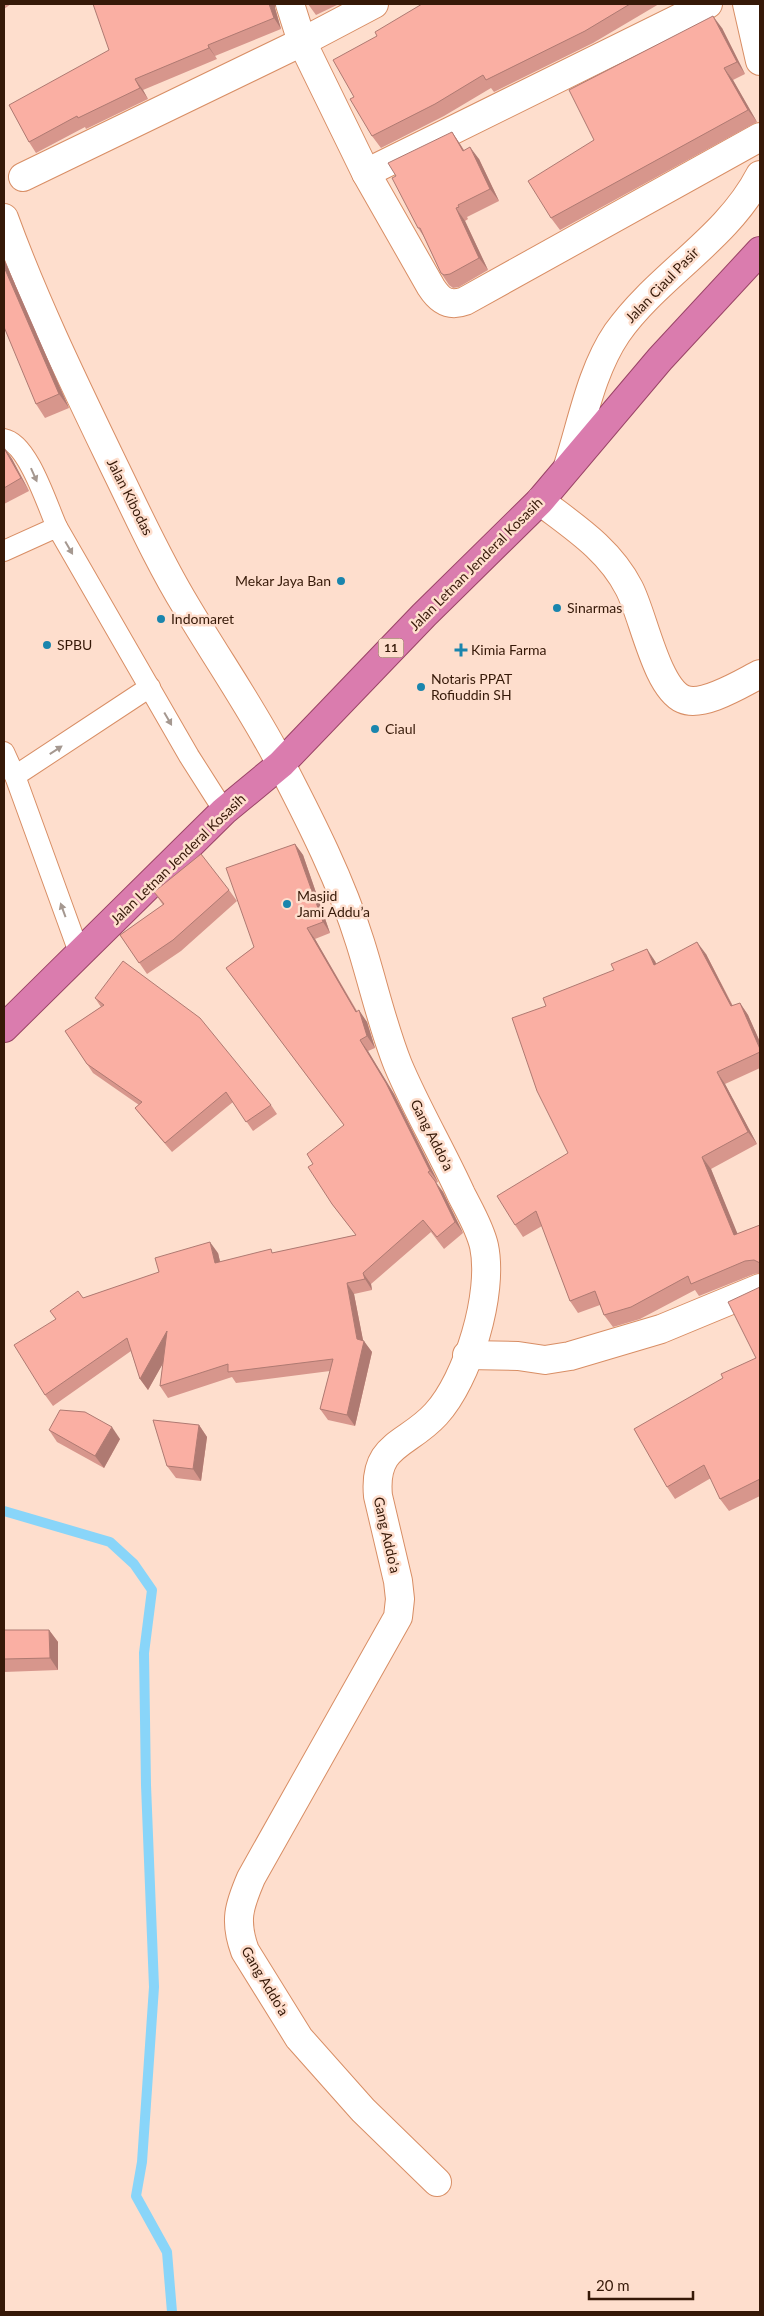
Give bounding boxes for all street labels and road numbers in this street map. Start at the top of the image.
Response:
street label: Jalan Ciaul Pasir [621,243,702,326]
street label: Jalan Kibodas [104,456,157,538]
street label: Jalan Letnan Jenderal Kosasih [406,494,546,634]
road number: 11 [378,638,404,658]
street label: Jalan Letnan Jenderal Kosasih [107,790,249,928]
street label: Gang Addo'a [407,1096,458,1173]
street label: Gang Addo'a [370,1495,405,1575]
street label: Gang Addo'a [238,1943,293,2018]

